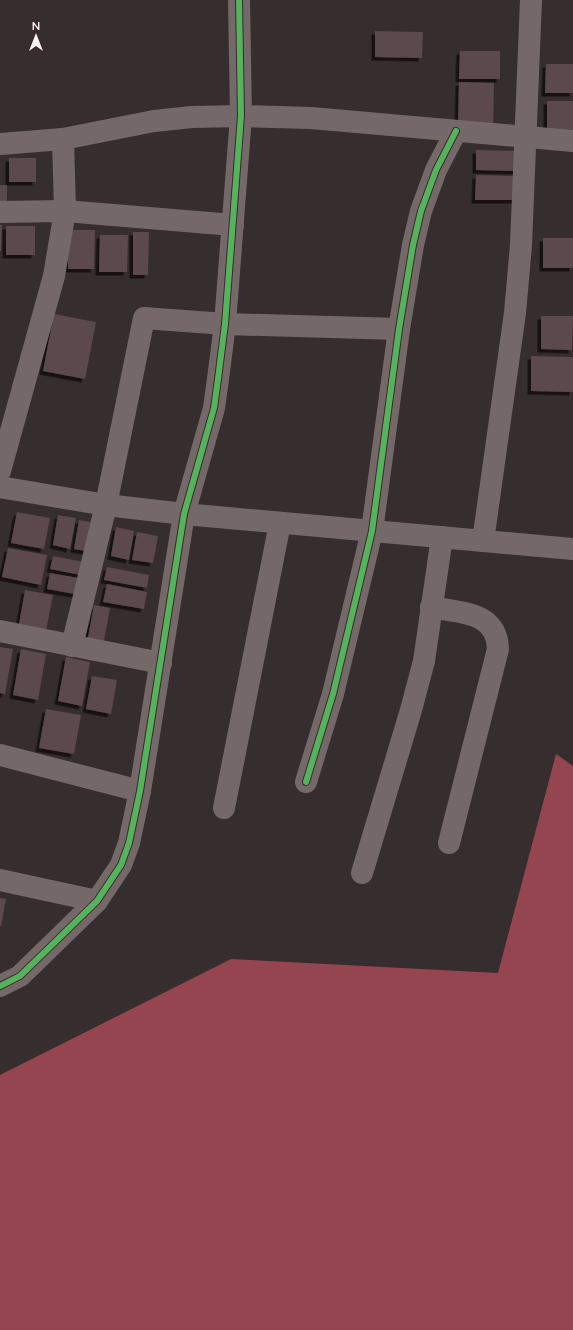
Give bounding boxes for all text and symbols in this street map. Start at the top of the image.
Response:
north arrow [16,16,56,56]
text: N [32,19,40,32]

